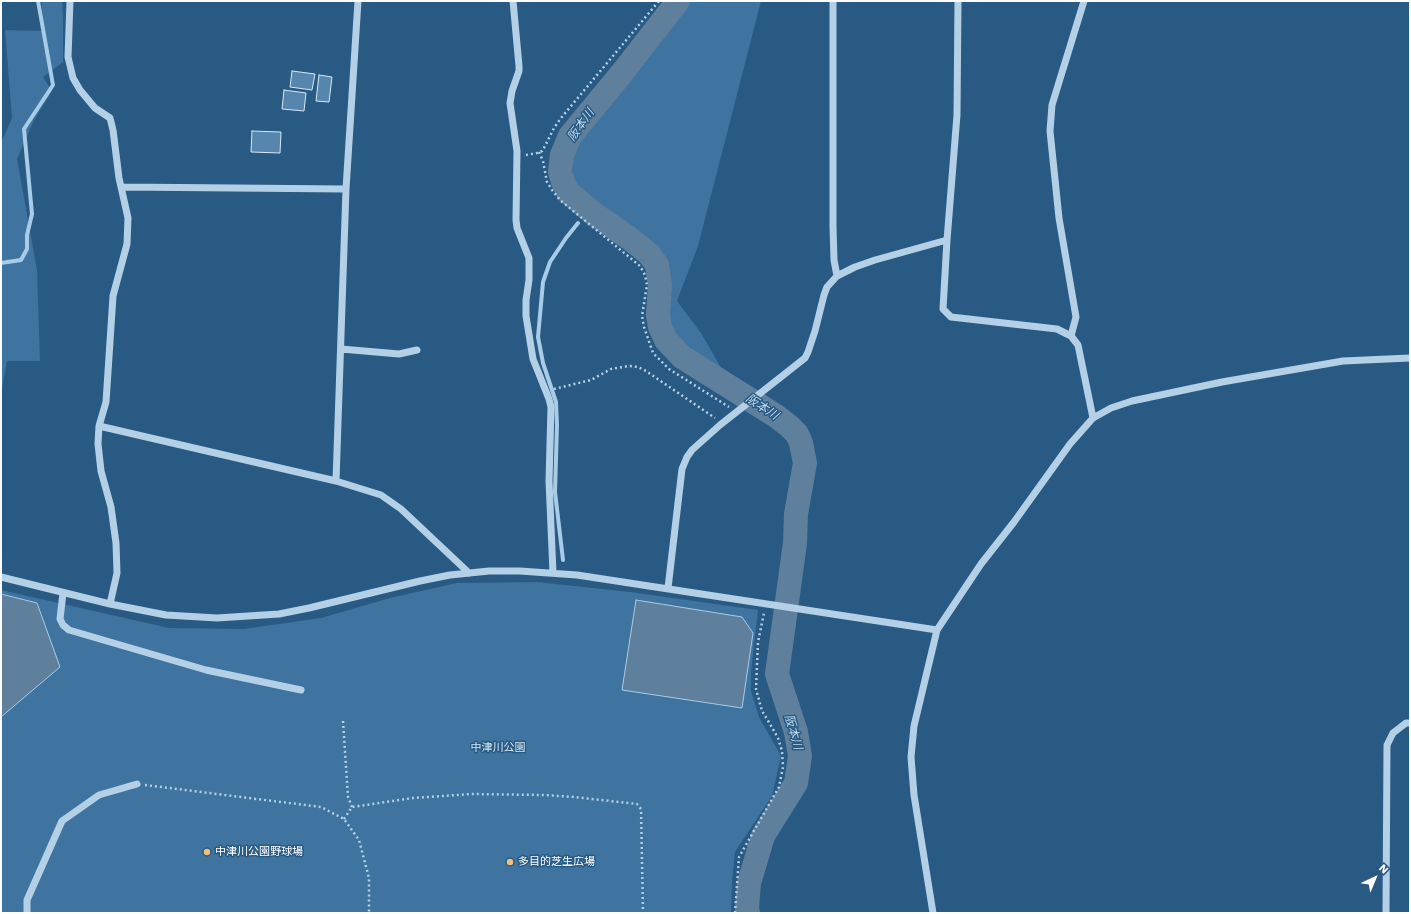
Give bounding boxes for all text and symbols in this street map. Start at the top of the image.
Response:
water label: 阪本川 [565,106,597,144]
water label: 阪本川 [743,391,781,423]
water label: 阪本川 [781,713,805,751]
park label: 中津川公園 [471,741,525,755]
place label: 中津川公園野球場 [215,845,303,859]
marker: 中津川公園野球場 [202,847,212,857]
place label: 多目的芝生広場 [518,855,595,869]
marker: 多目的芝生広場 [505,857,515,867]
north arrow [1355,858,1395,898]
text: N [1376,861,1391,877]

